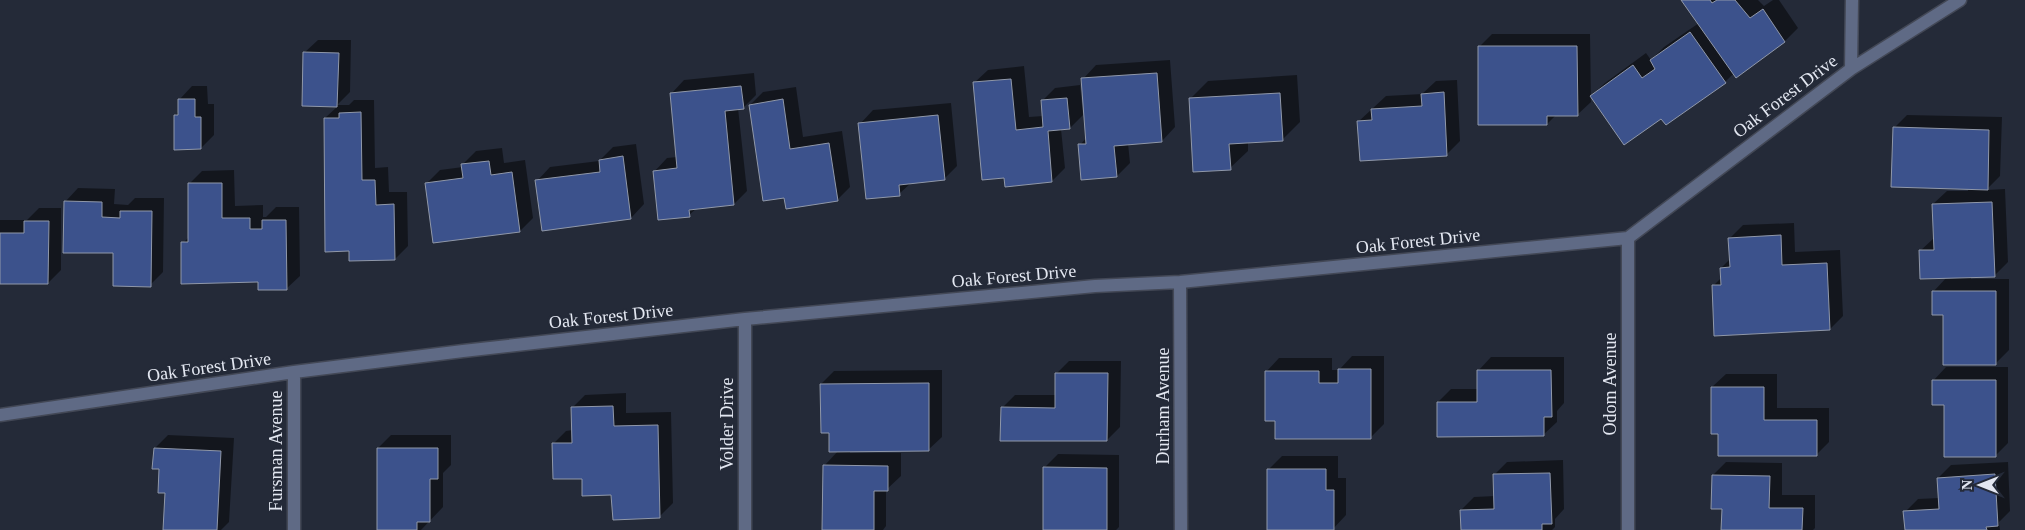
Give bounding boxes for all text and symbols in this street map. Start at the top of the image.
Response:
street label: Oak Forest Drive [1729,50,1841,142]
street label: Oak Forest Drive [1355,225,1481,257]
street label: Oak Forest Drive [951,261,1077,291]
street label: Oak Forest Drive [548,300,674,332]
street label: Odom Avenue [1600,332,1620,436]
street label: Durham Avenue [1153,347,1173,465]
street label: Oak Forest Drive [146,348,272,386]
street label: Volder Drive [717,377,737,471]
street label: Fursman Avenue [266,390,286,512]
north arrow [1955,460,2005,510]
text: N [1960,480,1975,490]

